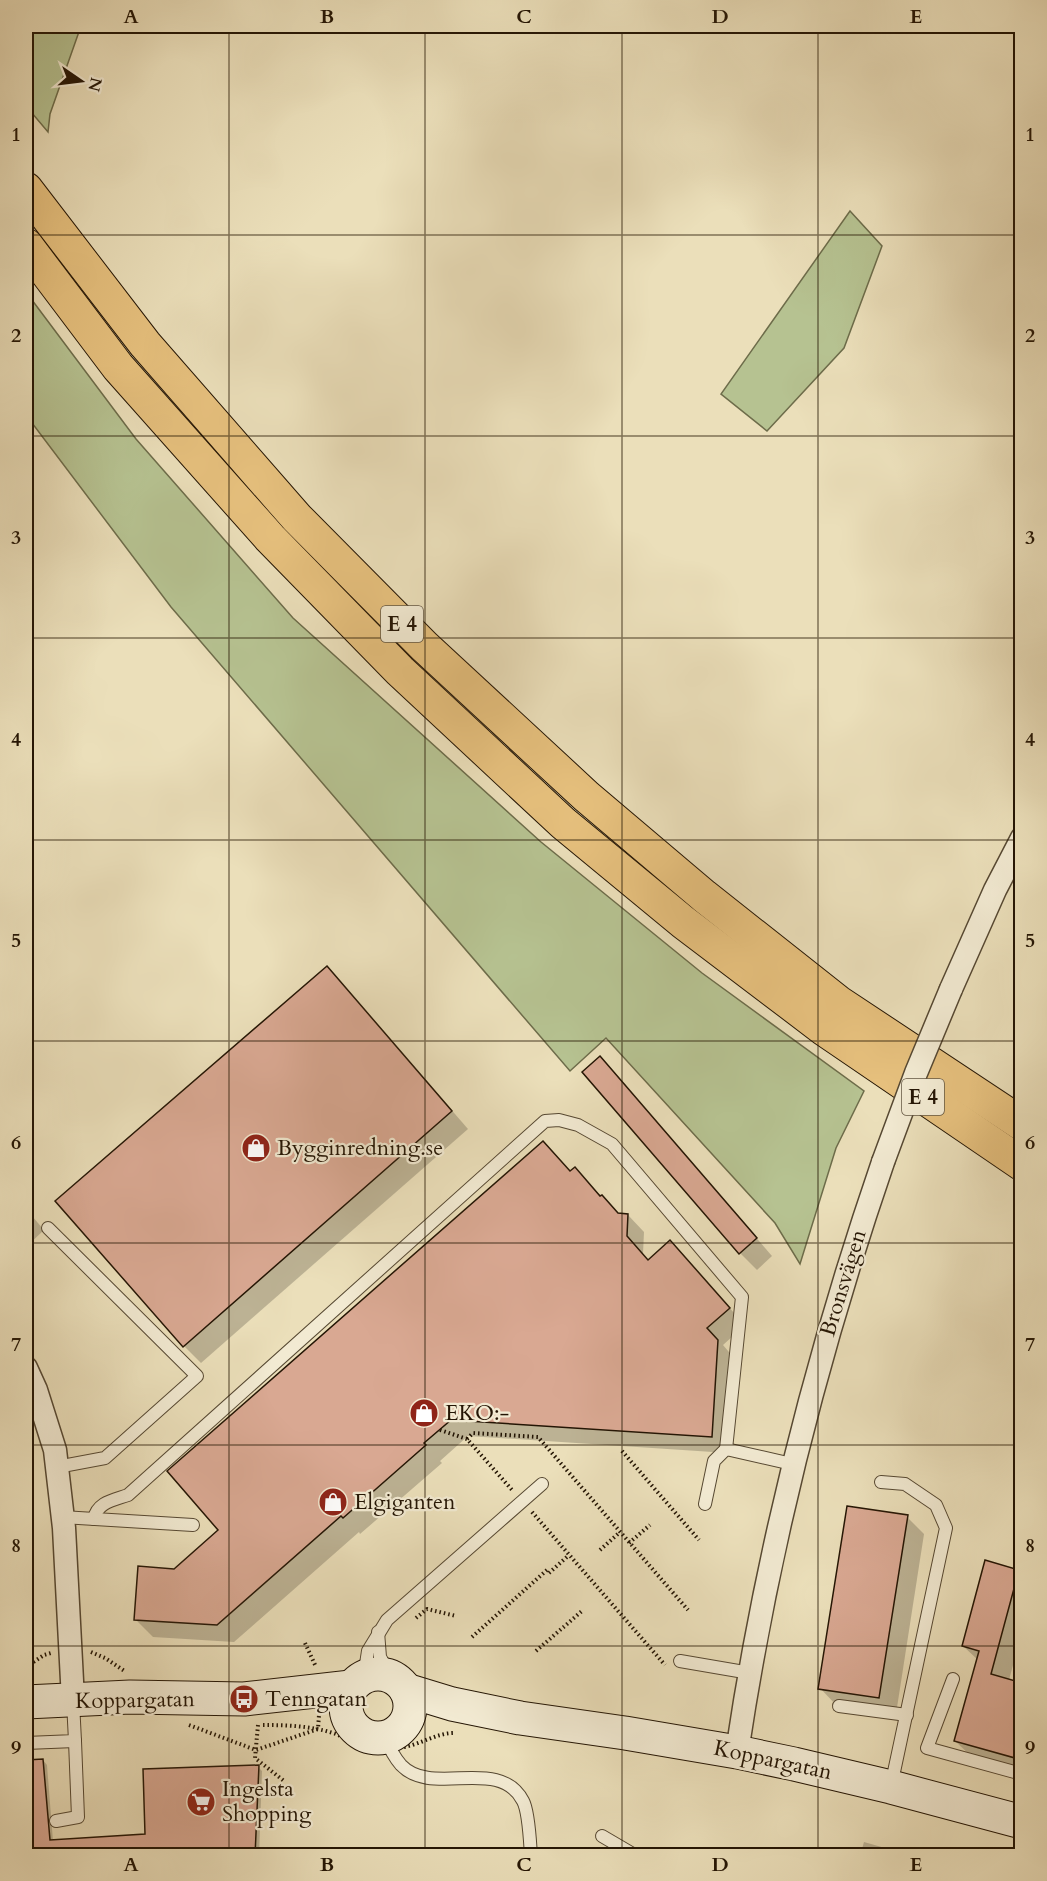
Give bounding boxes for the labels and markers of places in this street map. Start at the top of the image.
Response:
shop icon: Bygginredning.se [240,1132,272,1164]
place label: Bygginredning.se [277,1133,443,1163]
shop icon: EKO:- [408,1397,440,1429]
place label: EKO:- [445,1398,509,1428]
shop icon: Elgiganten [317,1486,349,1518]
place label: Elgiganten [354,1487,456,1517]
bus stop icon: Tenngatan [228,1683,260,1715]
place label: Tenngatan [265,1684,367,1714]
place label: Ingelsta Shopping [222,1774,312,1829]
supermarket icon: Ingelsta Shopping [185,1786,217,1818]

